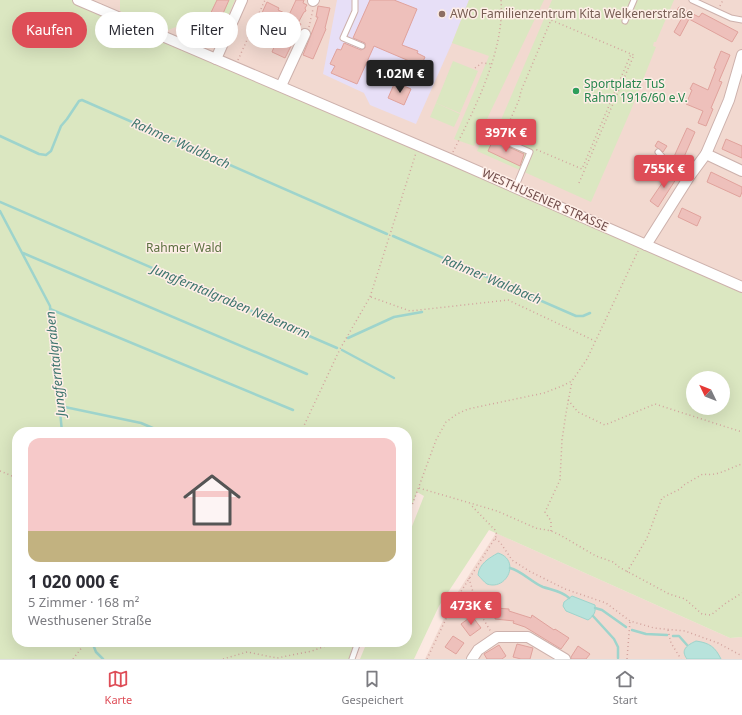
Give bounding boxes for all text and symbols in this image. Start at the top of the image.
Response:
place label: AWO Familienzentrum Kita Welkenerstraße [450,5,693,22]
marker: AWO Familienzentrum Kita Welkenerstraße [437,9,447,19]
chip: Kaufen [12,12,87,48]
chip: Mieten [95,12,168,48]
chip: Filter [176,12,238,48]
chip: Neu [246,12,301,48]
pin: 1.02M € [363,60,437,94]
text: 1.02M € [375,64,425,82]
place label: Sportplatz TuS Rahm 1916/60 e.V. [584,75,688,106]
marker: Sportplatz TuS Rahm 1916/60 e.V. [571,86,581,96]
water label: Rahmer Waldbach [129,113,233,173]
pin: 397K € [473,119,539,153]
text: 397K € [485,123,527,141]
pin: 755K € [631,155,697,189]
text: 755K € [643,159,685,177]
street label: WESTHUSENER STRASSE [479,164,611,235]
park label: Rahmer Wald [146,239,222,256]
water label: Rahmer Waldbach [440,250,544,308]
water label: Jungferntalgraben Nebenarm [146,258,313,343]
water label: Jungferntalgraben [41,310,70,421]
north arrow [686,371,730,415]
map controls [686,371,730,415]
icon: home [176,464,248,536]
text: 1 020 000 € [28,570,119,593]
pin: 473K € [438,592,504,626]
text: 5 Zimmer · 168 m² [28,593,139,611]
text: 473K € [450,596,492,614]
text: Westhusener Straße [28,611,152,629]
tab: Karte [105,668,132,707]
tab: Gespeichert [341,668,404,707]
tab: Start [613,668,637,707]

